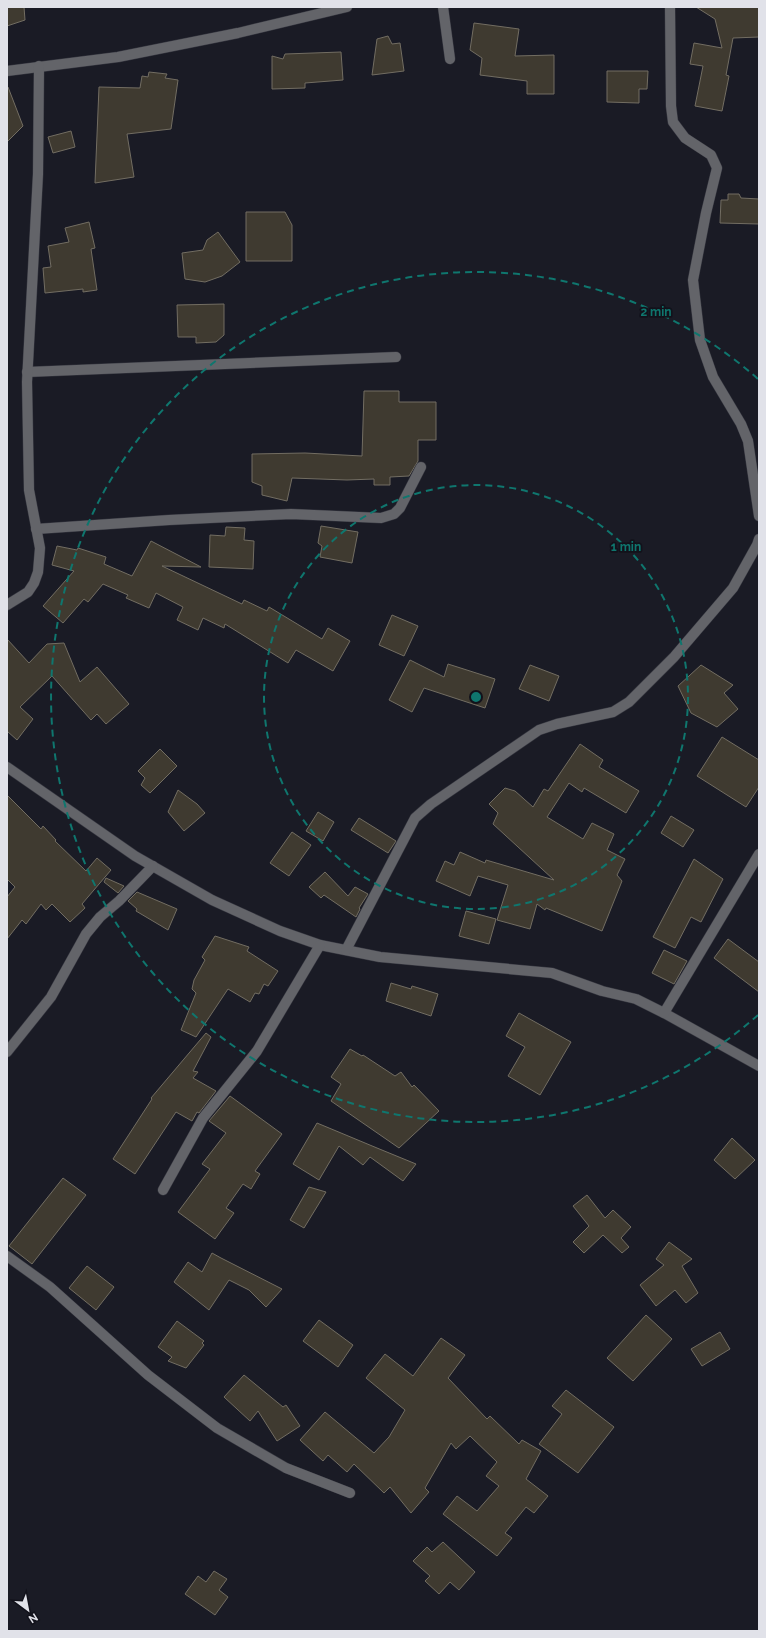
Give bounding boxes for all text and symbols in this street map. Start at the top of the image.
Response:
text: 2 min [640,305,672,319]
text: 1 min [611,540,641,554]
centre of rings [469,690,483,704]
north arrow [8,1590,48,1630]
text: N [26,1610,40,1626]

